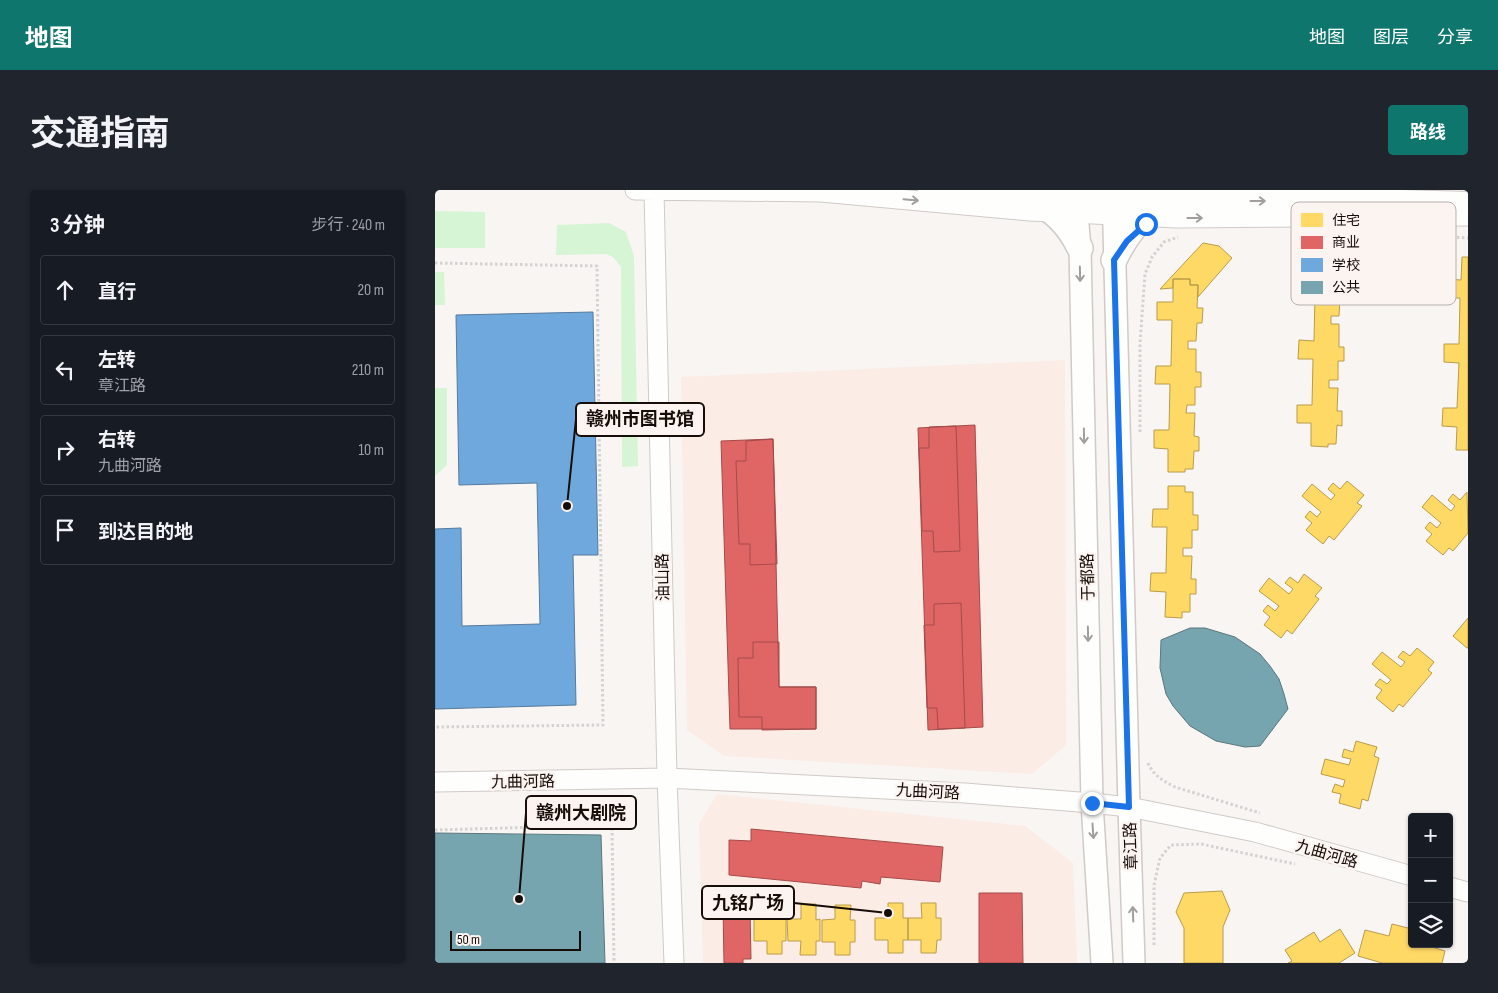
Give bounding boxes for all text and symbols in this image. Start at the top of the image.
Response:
text: 地图 [25,24,73,53]
text: 地图 [1309,27,1345,48]
text: 图层 [1373,27,1409,48]
text: 分享 [1437,27,1473,48]
button: 路线 [1388,105,1468,155]
text: 交通指南 [30,113,170,156]
one-way arrow [903,195,919,205]
one-way arrow [1250,196,1266,206]
legend [1291,202,1456,305]
text: 住宅 [1332,212,1360,229]
text: 3 分钟 [50,213,105,238]
route start [1135,213,1158,236]
one-way arrow [1187,213,1203,223]
text: 步行 · 240 m [312,216,385,235]
text: 商业 [1332,234,1360,251]
text: 学校 [1332,257,1360,274]
one-way arrow [1075,265,1085,281]
icon: ahead [51,276,79,304]
text: 公共 [1332,279,1360,296]
text: 直行 [98,281,136,304]
text: 20 m [357,281,384,300]
text: 左转 [98,349,136,372]
icon: left [51,356,79,384]
text: 210 m [352,361,384,380]
text: 章江路 [98,377,146,396]
callout: 赣州市图书馆 [576,403,704,436]
text: 赣州市图书馆 [586,408,694,430]
one-way arrow [1079,428,1088,444]
text: 右转 [98,429,136,452]
icon: right [51,436,79,464]
text: 10 m [358,441,384,460]
text: 九曲河路 [98,457,162,476]
icon: arrive [51,516,79,544]
text: 到达目的地 [98,521,193,544]
street label: 油山路 [654,553,673,601]
street label: 于都路 [1079,553,1098,601]
one-way arrow [1083,625,1093,641]
street label: 九曲河路 [491,772,555,793]
street label: 九曲河路 [895,781,960,804]
route end [1081,792,1104,815]
callout: 赣州大剧院 [526,796,636,829]
text: 赣州大剧院 [536,802,626,824]
map controls [1408,813,1453,948]
button: + [1408,813,1453,858]
street label: 章江路 [1121,822,1142,870]
one-way arrow [1089,823,1098,839]
street label: 九曲河路 [1293,836,1360,872]
button: − [1408,858,1453,903]
callout: 九铭广场 [702,886,794,919]
text: 九铭广场 [712,893,784,914]
button: layers [1408,903,1453,948]
one-way arrow [1128,907,1137,923]
scale bar [450,928,581,951]
text: 50 m [457,931,480,948]

